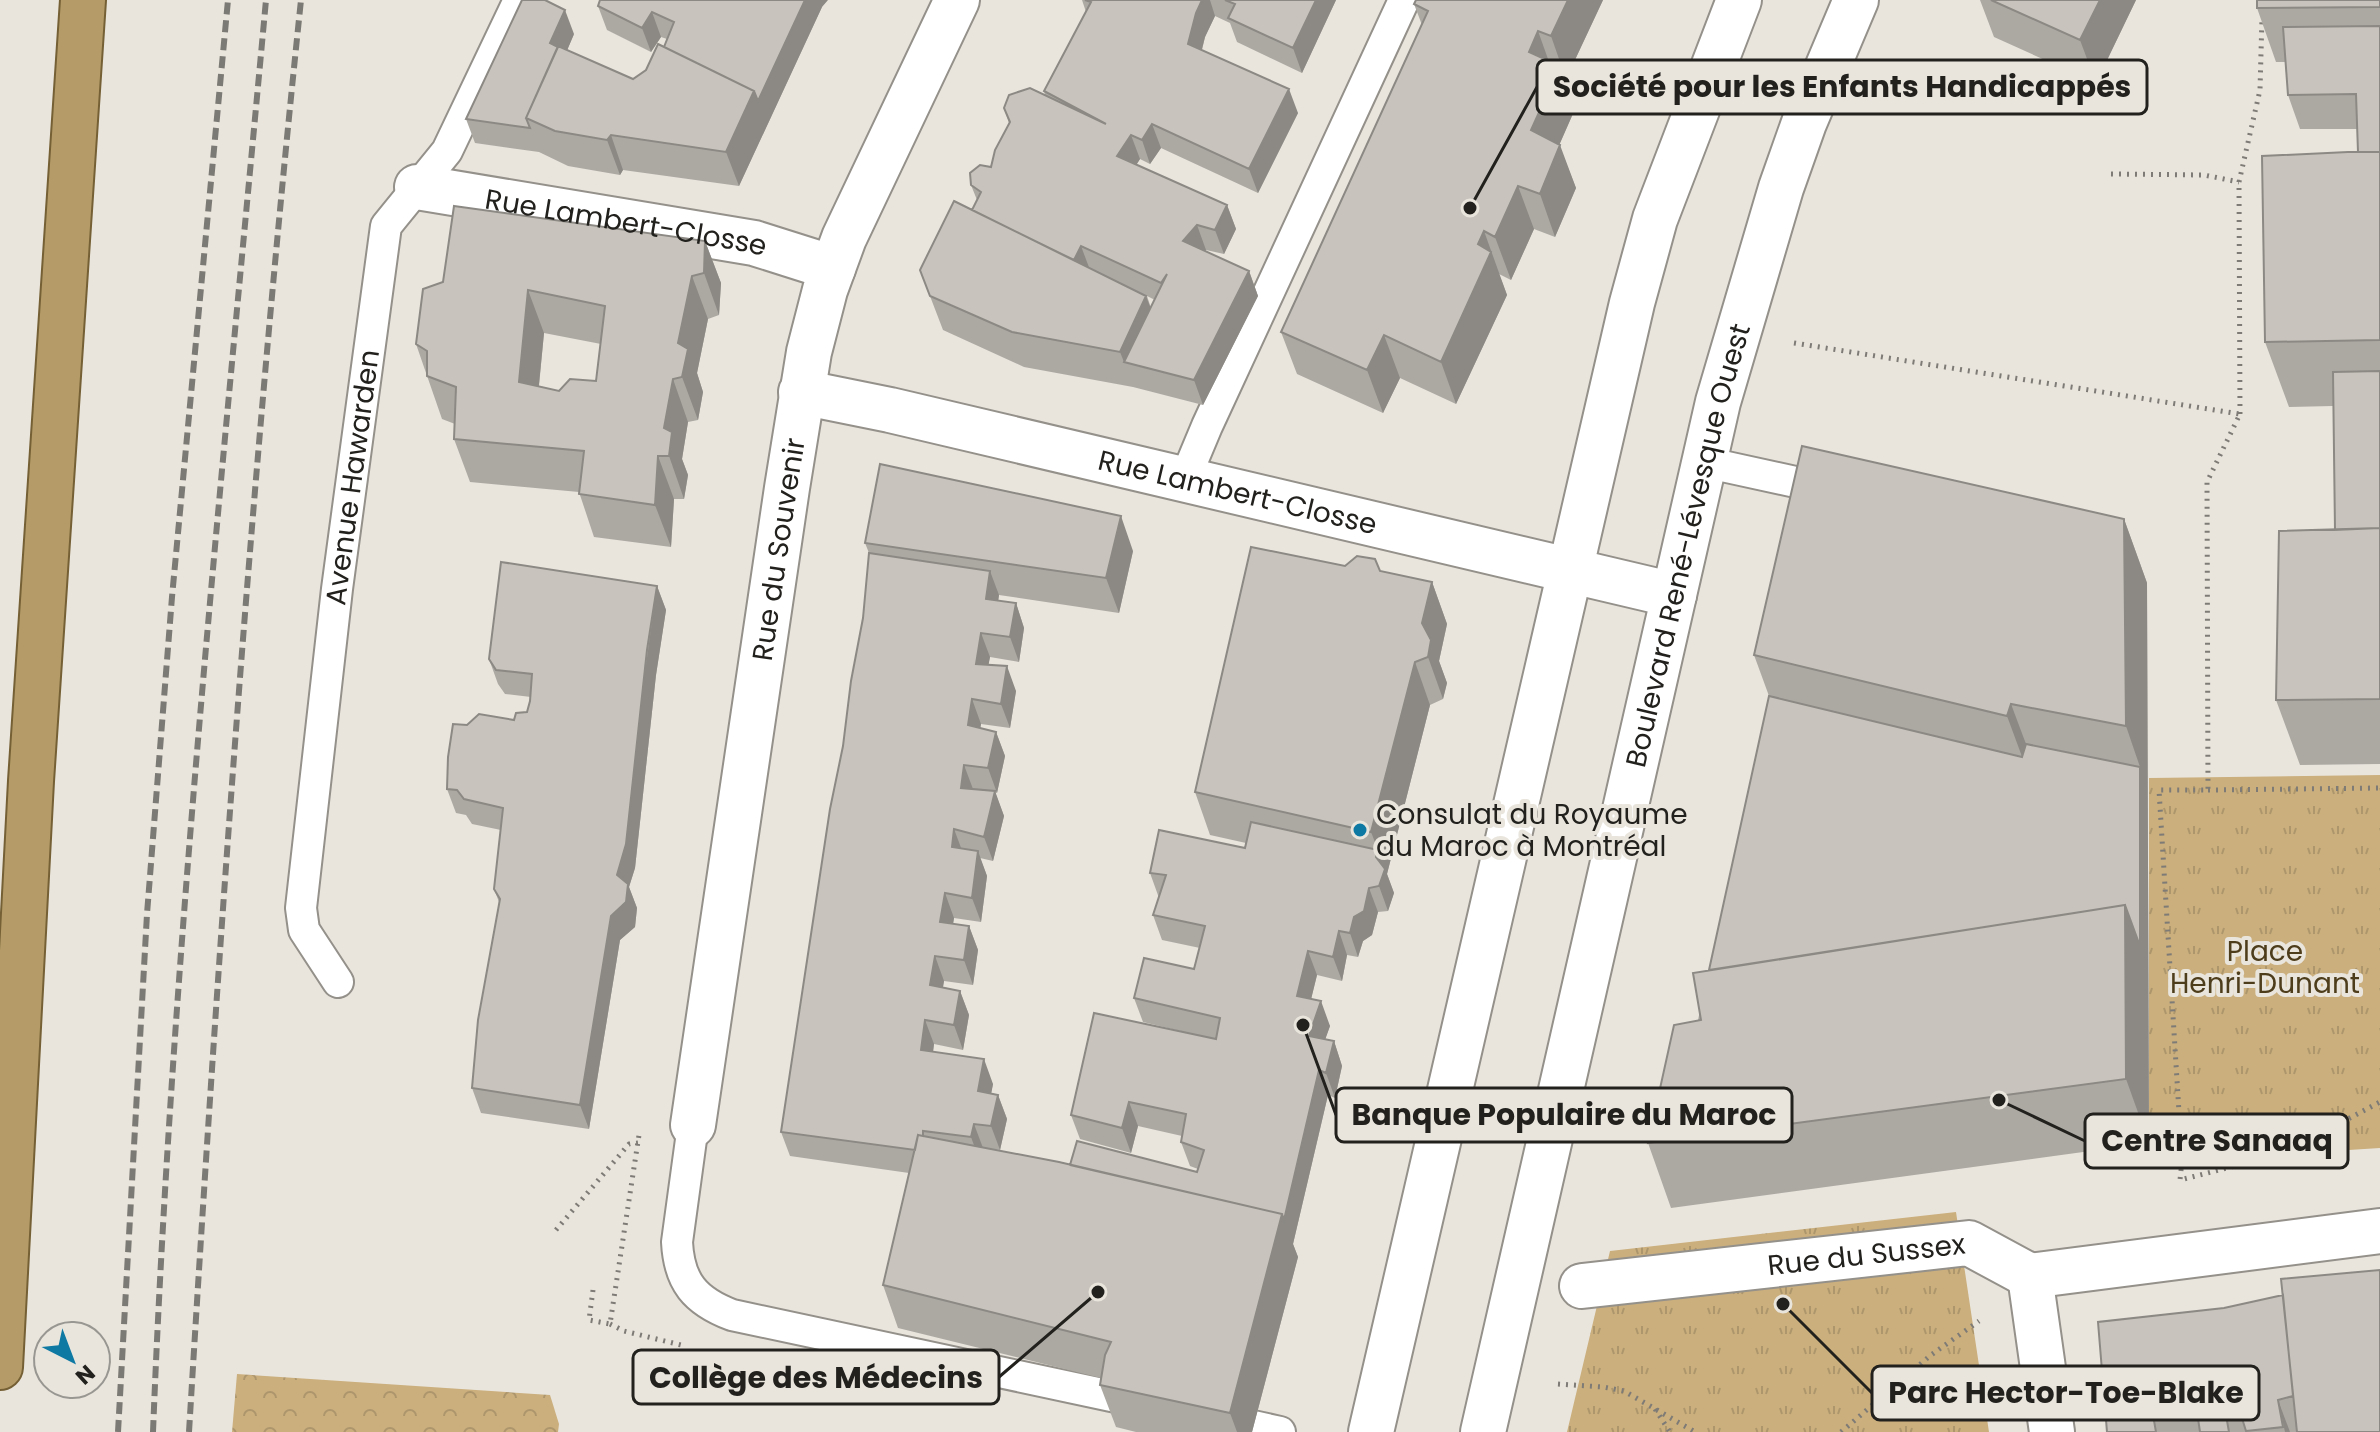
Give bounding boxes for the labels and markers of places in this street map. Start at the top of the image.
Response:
callout: Société pour les Enfants Handicappés [1537,60,2147,114]
place label: Consulat du Royaume du Maroc à Montréal [1376,795,1688,866]
marker: Consulat du Royaume du Maroc à Montréal [1351,821,1369,839]
callout: Banque Populaire du Maroc [1336,1088,1792,1142]
callout: Centre Sanaaq [2085,1114,2348,1168]
callout: Collège des Médecins [633,1350,999,1404]
callout: Parc Hector-Toe-Blake [1872,1366,2259,1420]

